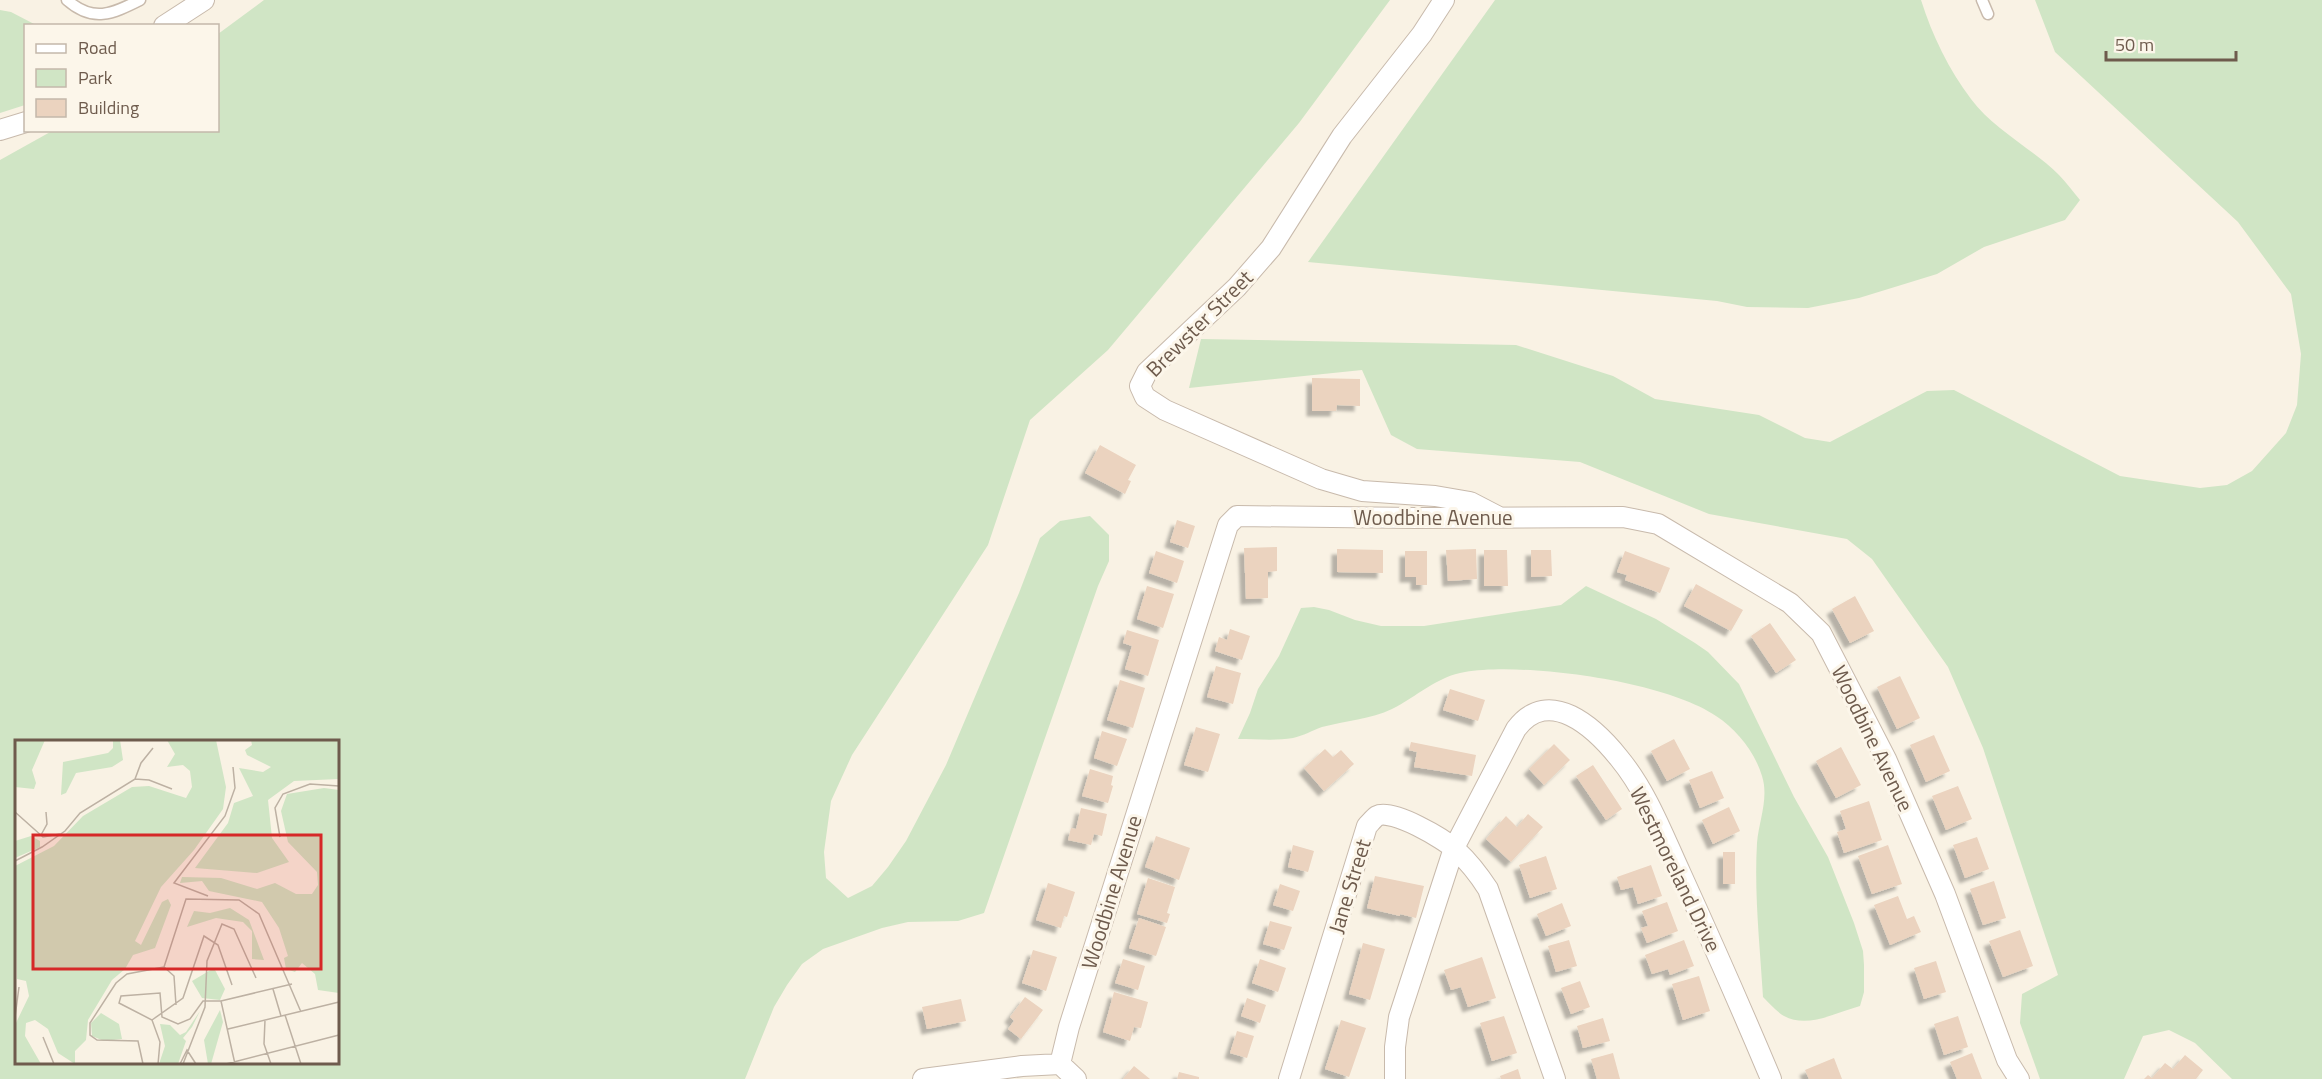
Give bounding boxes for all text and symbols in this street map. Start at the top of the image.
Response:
legend [24,24,219,132]
scale bar [2106,24,2236,62]
text: 50 m [2115,31,2154,58]
text: Road [78,34,117,61]
text: Park [78,64,113,91]
text: Building [78,94,139,121]
street label: Brewster Street [1138,262,1260,384]
street label: Woodbine Avenue [1353,501,1513,533]
street label: Woodbine Avenue [1824,659,1922,817]
inset map [15,740,339,1064]
street label: Westmoreland Drive [1622,781,1730,957]
street label: Woodbine Avenue [1072,811,1150,973]
street label: Jane Street [1319,834,1379,937]

